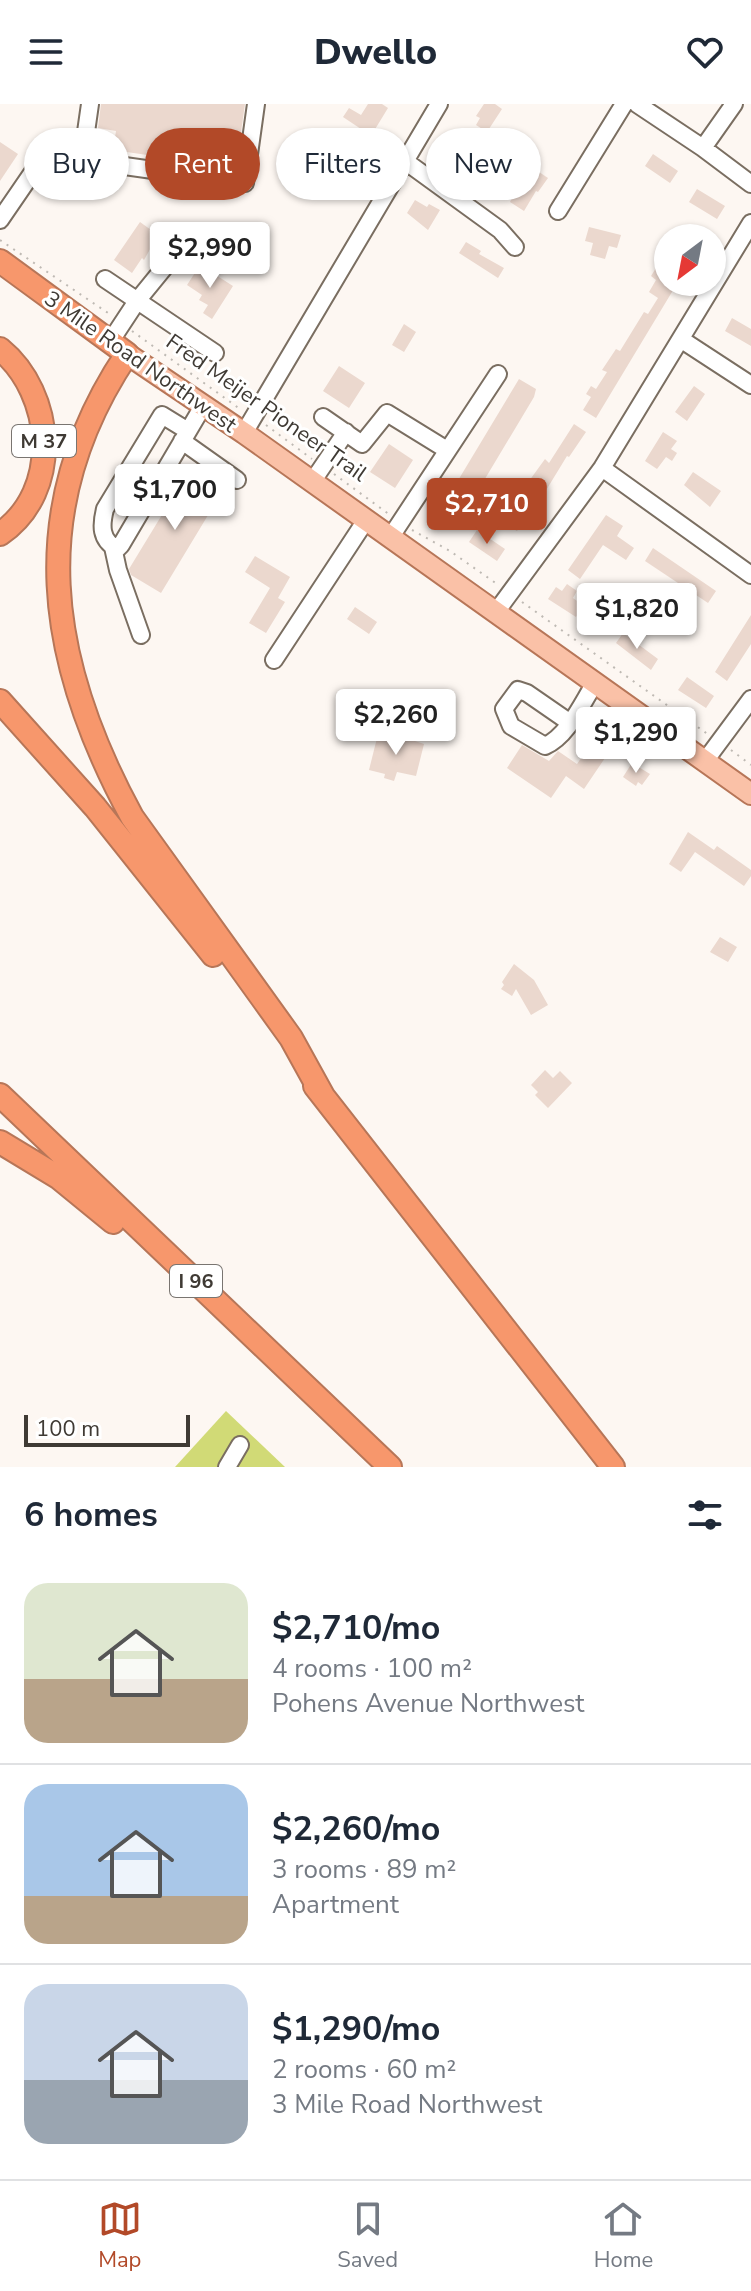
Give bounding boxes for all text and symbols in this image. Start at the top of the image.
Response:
text: Dwello [314,28,437,77]
icon: menu [24,30,68,74]
icon: heart [683,30,727,74]
chip: Buy [24,128,129,200]
chip: Rent [145,128,260,200]
chip: Filters [276,128,410,200]
chip: New [426,128,541,200]
pin: $2,990 [145,222,275,290]
north arrow [654,224,726,296]
map controls [654,224,726,296]
text: $2,990 [168,230,252,265]
street label: 3 Mile Road Northwest [38,284,243,440]
street label: Fred Meijer Pioneer Trail [160,327,373,489]
road number: M 37 [12,425,76,457]
pin: $1,700 [110,464,240,532]
text: $1,700 [133,472,217,507]
pin: $2,710 [422,478,552,546]
text: $2,710 [445,486,529,521]
pin: $1,820 [572,583,702,651]
text: $1,820 [595,591,679,626]
pin: $2,260 [331,689,461,757]
text: $2,260 [354,697,438,732]
pin: $1,290 [571,707,701,775]
text: $1,290 [594,715,678,750]
road number: I 96 [170,1265,222,1297]
scale bar [24,1411,190,1447]
text: 100 m [36,1414,100,1444]
text: 6 homes [24,1492,158,1538]
icon: filters [683,1493,727,1537]
text: $2,710/mo [272,1605,440,1651]
icon: home [88,1615,184,1711]
text: 4 rooms · 100 m² [272,1651,472,1686]
text: Pohens Avenue Northwest [272,1686,584,1721]
text: $2,260/mo [272,1806,440,1852]
icon: home [88,1816,184,1912]
text: 3 rooms · 89 m² [272,1852,456,1887]
text: Apartment [272,1887,399,1922]
text: $1,290/mo [272,2006,440,2052]
icon: home [88,2016,184,2112]
text: 2 rooms · 60 m² [272,2052,456,2087]
text: 3 Mile Road Northwest [272,2087,542,2122]
tab: Map [98,2197,142,2275]
tab: Saved [337,2197,398,2275]
tab: Home [594,2197,653,2275]

